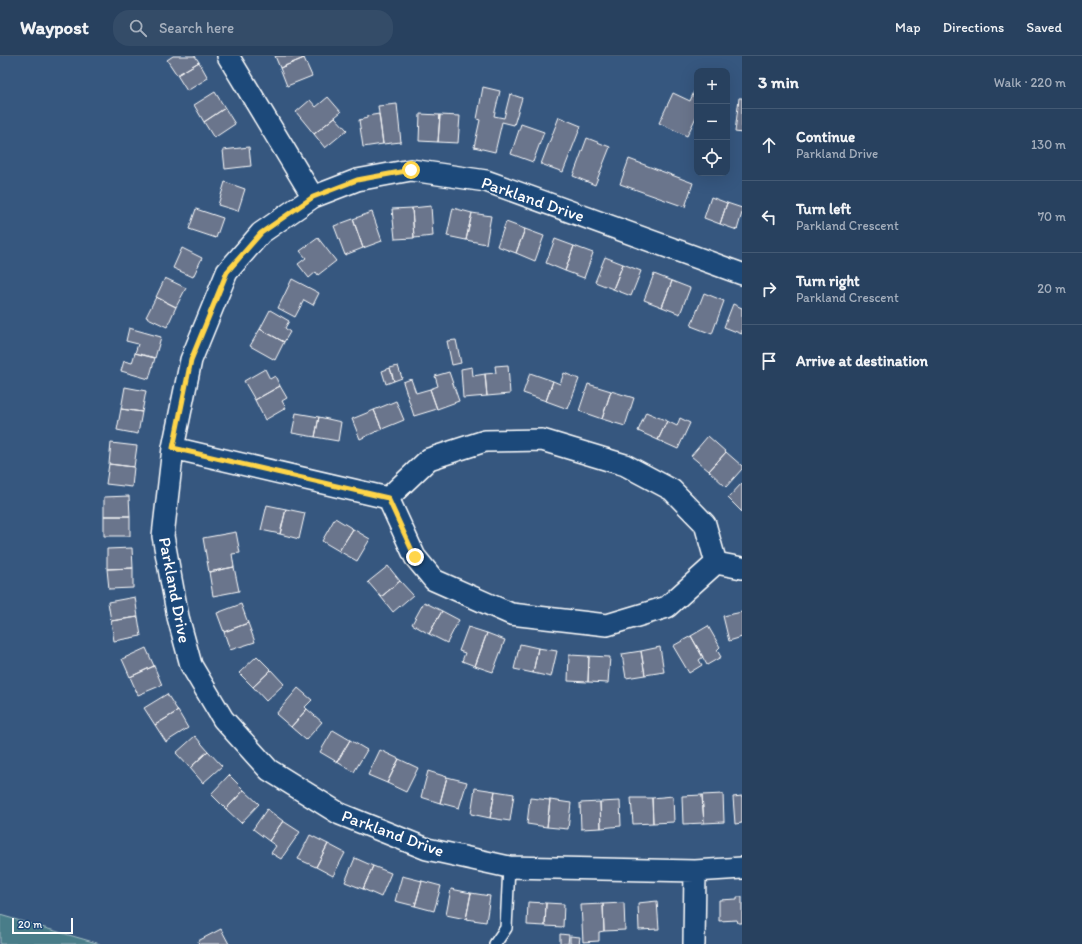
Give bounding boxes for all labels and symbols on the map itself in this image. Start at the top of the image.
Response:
route start [402,161,420,179]
street label: Parkland Drive [479,172,587,226]
street label: Parkland Drive [155,535,195,645]
route end [406,548,424,566]
street label: Parkland Drive [339,805,447,861]
scale bar [12,916,73,935]

